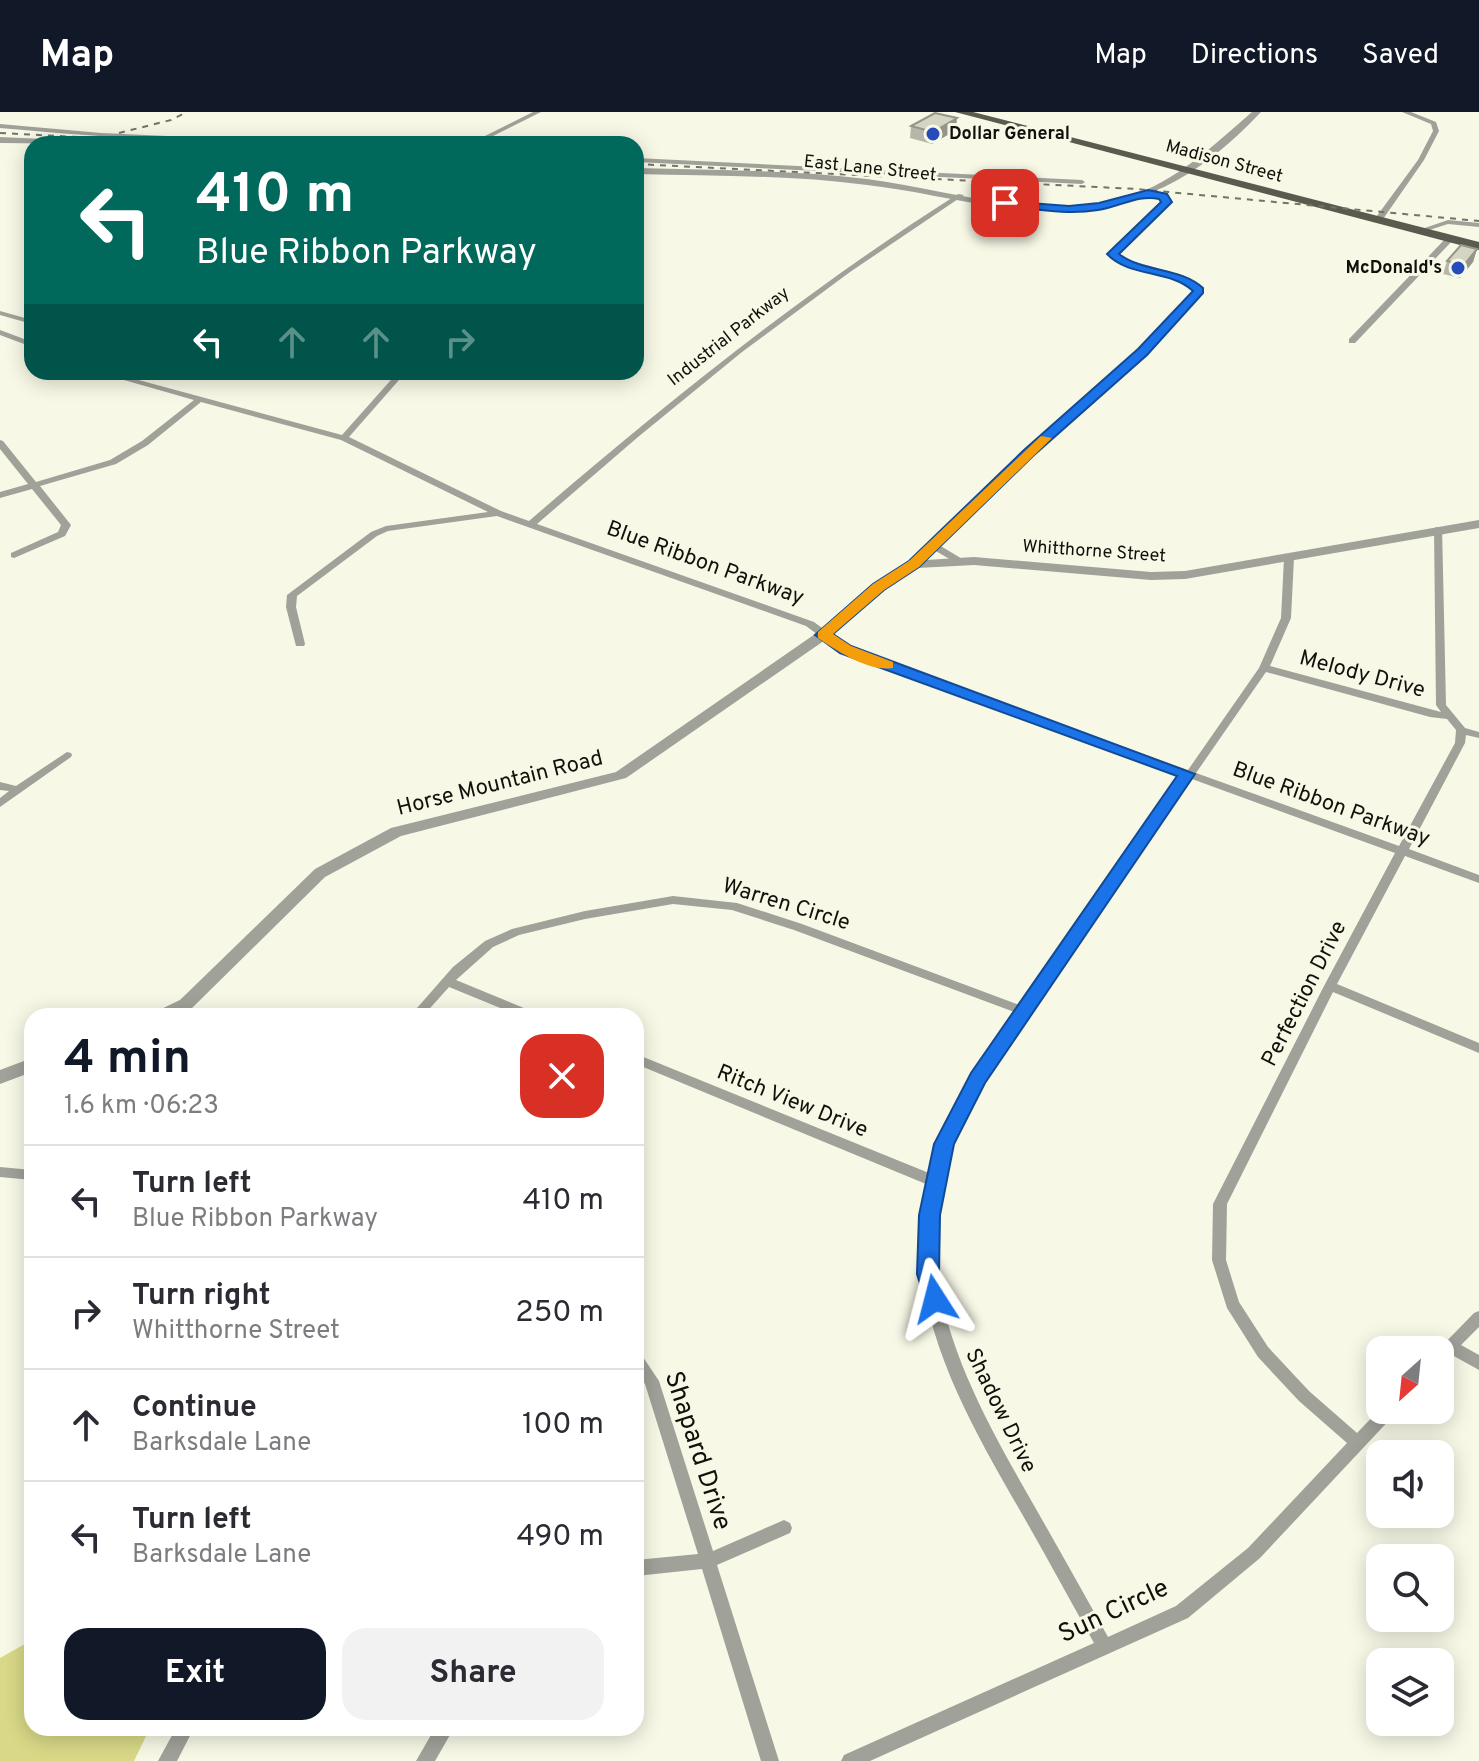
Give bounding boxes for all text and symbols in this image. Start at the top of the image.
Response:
text: Map [40,32,114,81]
text: Map [1094,38,1147,74]
text: Directions [1191,38,1318,74]
text: Saved [1362,38,1439,74]
place label: Dollar General [949,123,1070,146]
marker: Dollar General [924,125,942,143]
street label: Madison Street [1163,135,1285,189]
street label: East Lane Street [803,151,937,187]
text: 410 m [196,162,354,232]
icon: left [64,168,168,272]
pin [971,169,1039,237]
icon: arrive [983,181,1027,225]
text: Blue Ribbon Parkway [196,231,537,277]
place label: McDonald's [1346,257,1442,280]
marker: McDonald's [1449,259,1467,277]
street label: Industrial Parkway [663,282,795,392]
icon: left [186,320,230,364]
icon: ahead [270,320,314,364]
icon: ahead [354,320,398,364]
icon: right [438,320,482,364]
street label: Blue Ribbon Parkway [603,516,807,612]
street label: Whitthorne Street [1021,536,1167,568]
street label: Melody Drive [1296,645,1428,705]
street label: Horse Mountain Road [394,745,606,823]
street label: Blue Ribbon Parkway [1229,757,1433,853]
street label: Warren Circle [719,873,853,937]
street label: Perfection Drive [1257,917,1353,1071]
text: 4 min [64,1030,191,1090]
button: close [520,1034,604,1118]
street label: Ritch View Drive [713,1059,871,1145]
text: 1.6 km · 06:23 [64,1090,219,1123]
text: Turn left [132,1166,252,1203]
icon: left [64,1179,108,1223]
text: 410 m [522,1183,604,1220]
text: Blue Ribbon Parkway [132,1203,378,1236]
position arrow [893,1257,977,1341]
text: Turn right [132,1278,270,1315]
icon: right [64,1291,108,1335]
text: 250 m [515,1295,604,1332]
text: Whitthorne Street [132,1315,340,1348]
north arrow [1366,1336,1454,1424]
map controls [1366,1336,1454,1736]
street label: Shadow Drive [958,1344,1042,1478]
street label: Shapard Drive [656,1367,738,1535]
text: Continue [132,1390,257,1427]
icon: ahead [64,1403,108,1447]
text: 100 m [522,1407,604,1444]
text: Barksdale Lane [132,1427,311,1460]
button: sound [1366,1440,1454,1528]
text: Turn left [132,1502,252,1539]
icon: left [64,1515,108,1559]
text: 490 m [516,1519,604,1556]
text: Barksdale Lane [132,1539,311,1572]
button: search [1366,1544,1454,1632]
street label: Sun Circle [1054,1572,1174,1652]
button: Exit [64,1628,326,1720]
button: Share [342,1628,604,1720]
button: layers [1366,1648,1454,1736]

